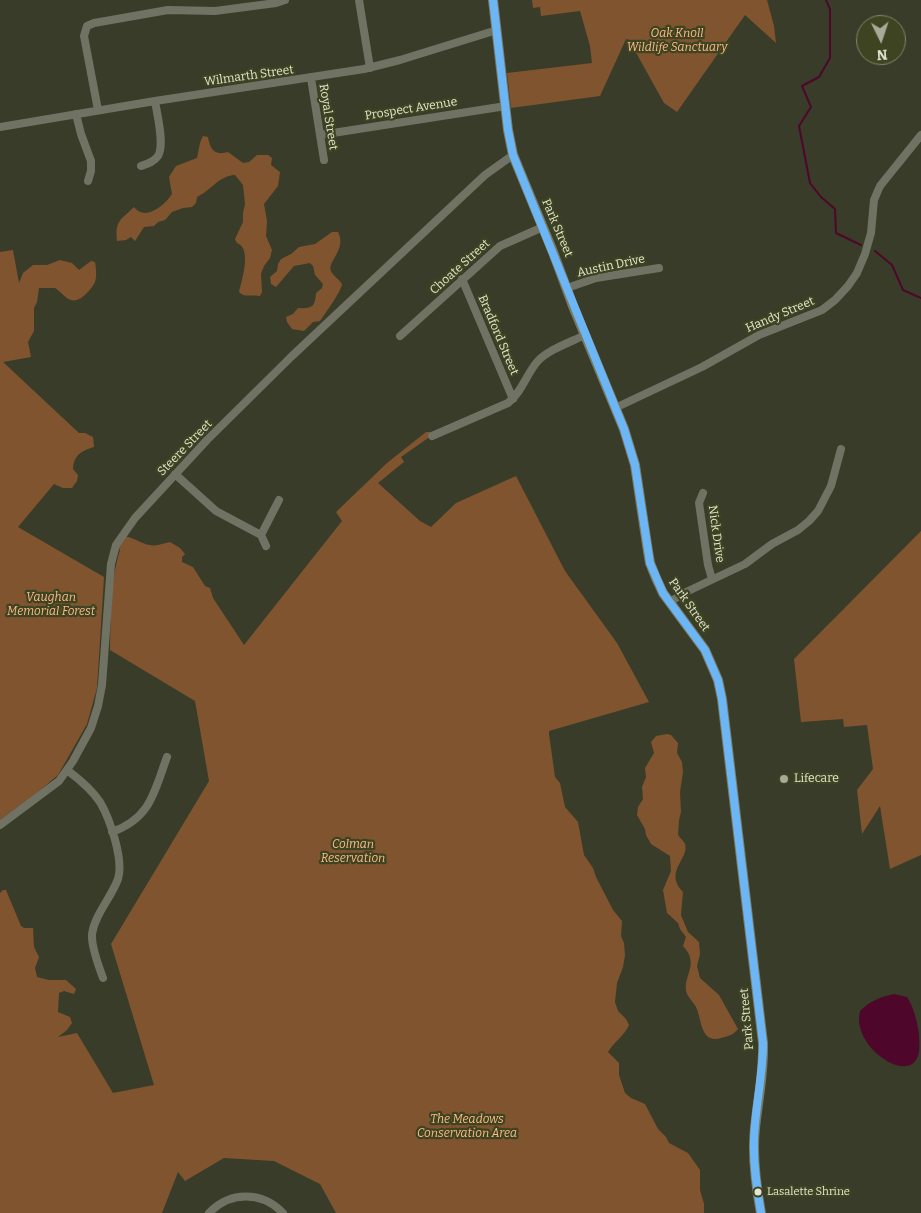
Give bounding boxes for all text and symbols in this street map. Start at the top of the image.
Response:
north arrow [856,15,906,65]
park label: Oak Knoll Wildlife Sanctuary [627,27,727,55]
text: N [876,46,888,63]
street label: Wilmarth Street [203,63,295,89]
street label: Royal Street [316,83,340,151]
street label: Prospect Avenue [364,95,458,123]
street label: Park Street [538,197,576,259]
street label: Choate Street [427,236,493,298]
street label: Austin Drive [576,252,646,280]
street label: Bradford Street [475,293,521,377]
street label: Handy Street [744,294,816,336]
street label: Steere Street [155,417,215,479]
street label: Nick Drive [705,504,727,564]
street label: Park Street [665,576,713,634]
park label: Vaughan Memorial Forest [7,591,95,619]
place label: Lifecare [794,772,839,786]
marker: Lifecare [778,773,790,785]
park label: Colman Reservation [321,838,385,866]
street label: Park Street [737,988,757,1050]
park label: The Meadows Conservation Area [417,1113,517,1141]
place label: Lasalette Shrine [767,1185,850,1199]
marker: Lasalette Shrine [753,1187,763,1197]

